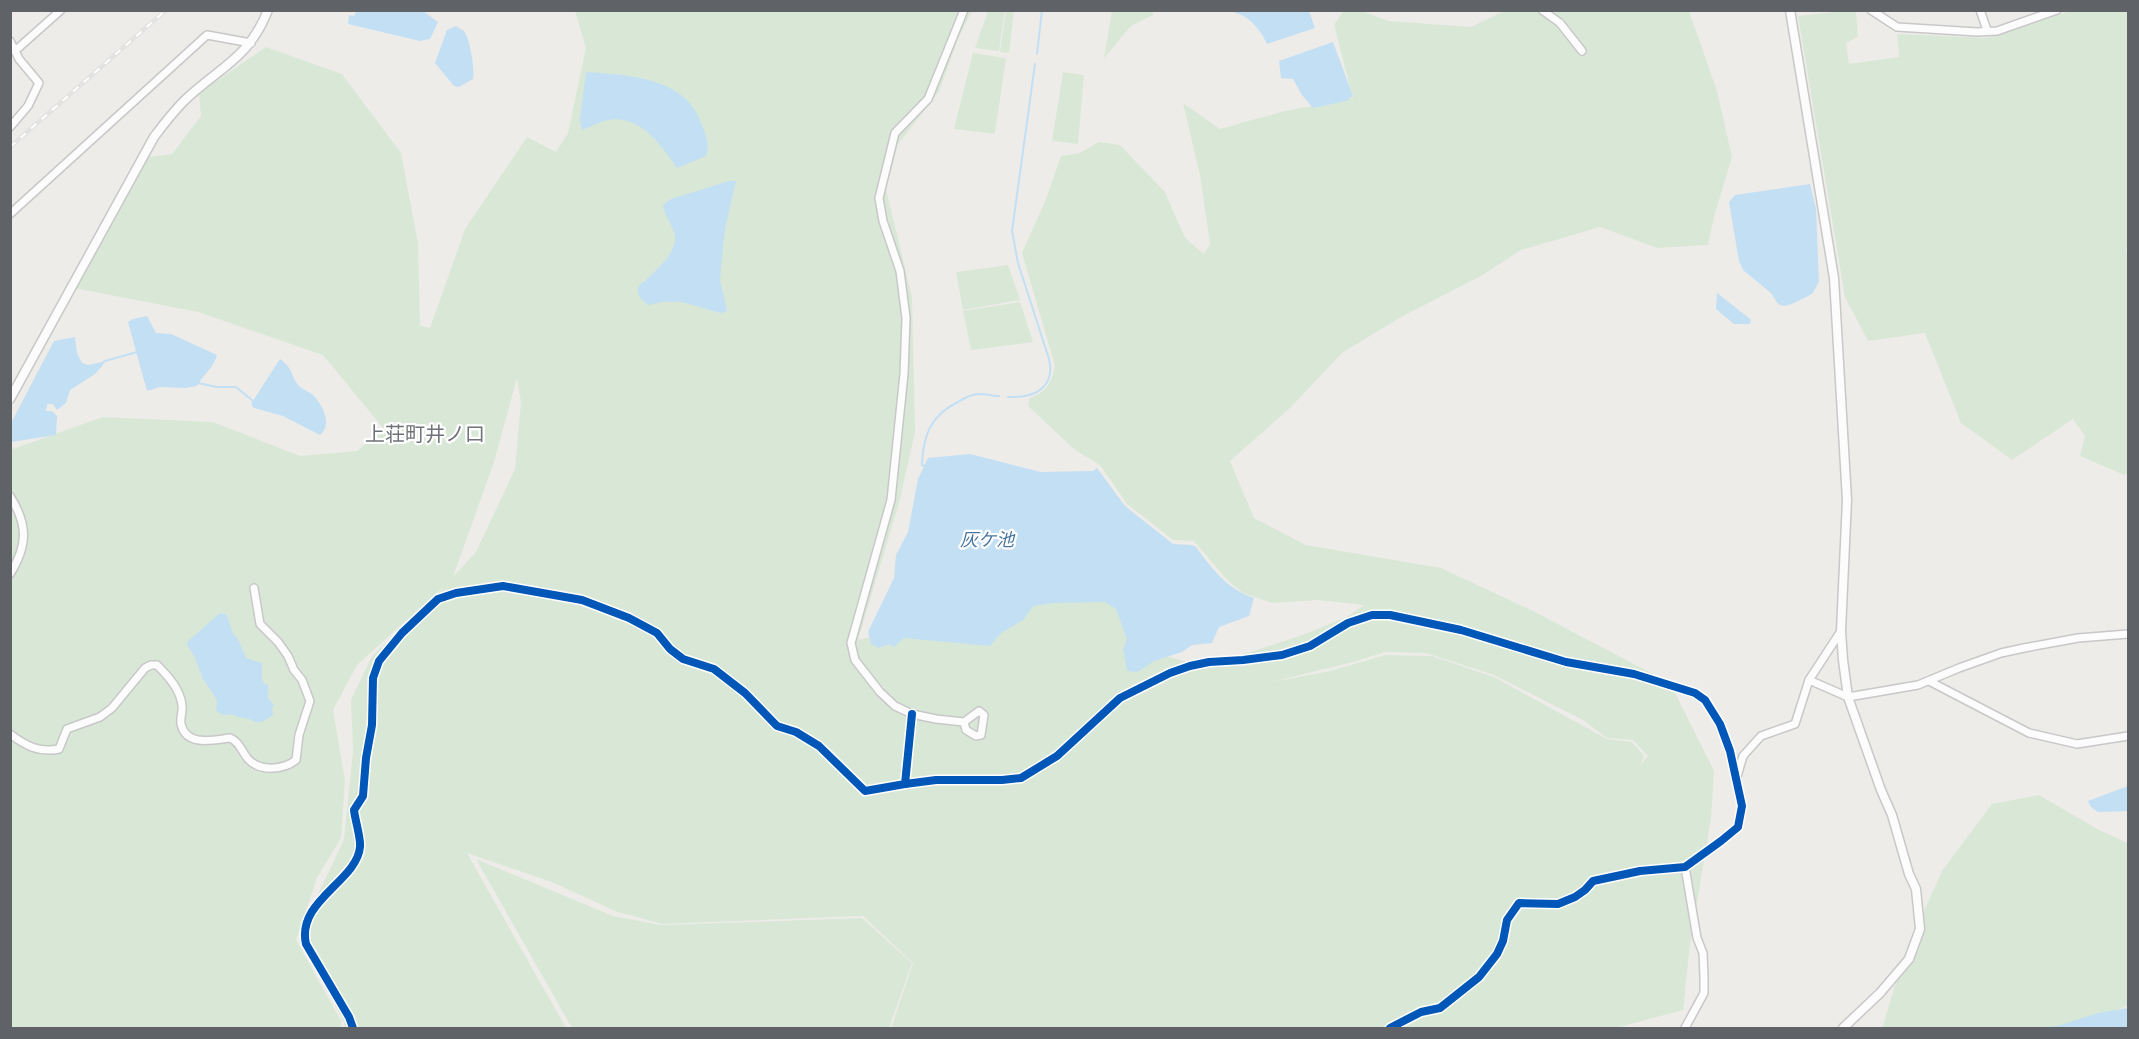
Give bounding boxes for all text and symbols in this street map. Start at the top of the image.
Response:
district label: 上荘町井ノ口 [365,422,485,446]
water label: 灰ケ池 [960,529,1016,550]

